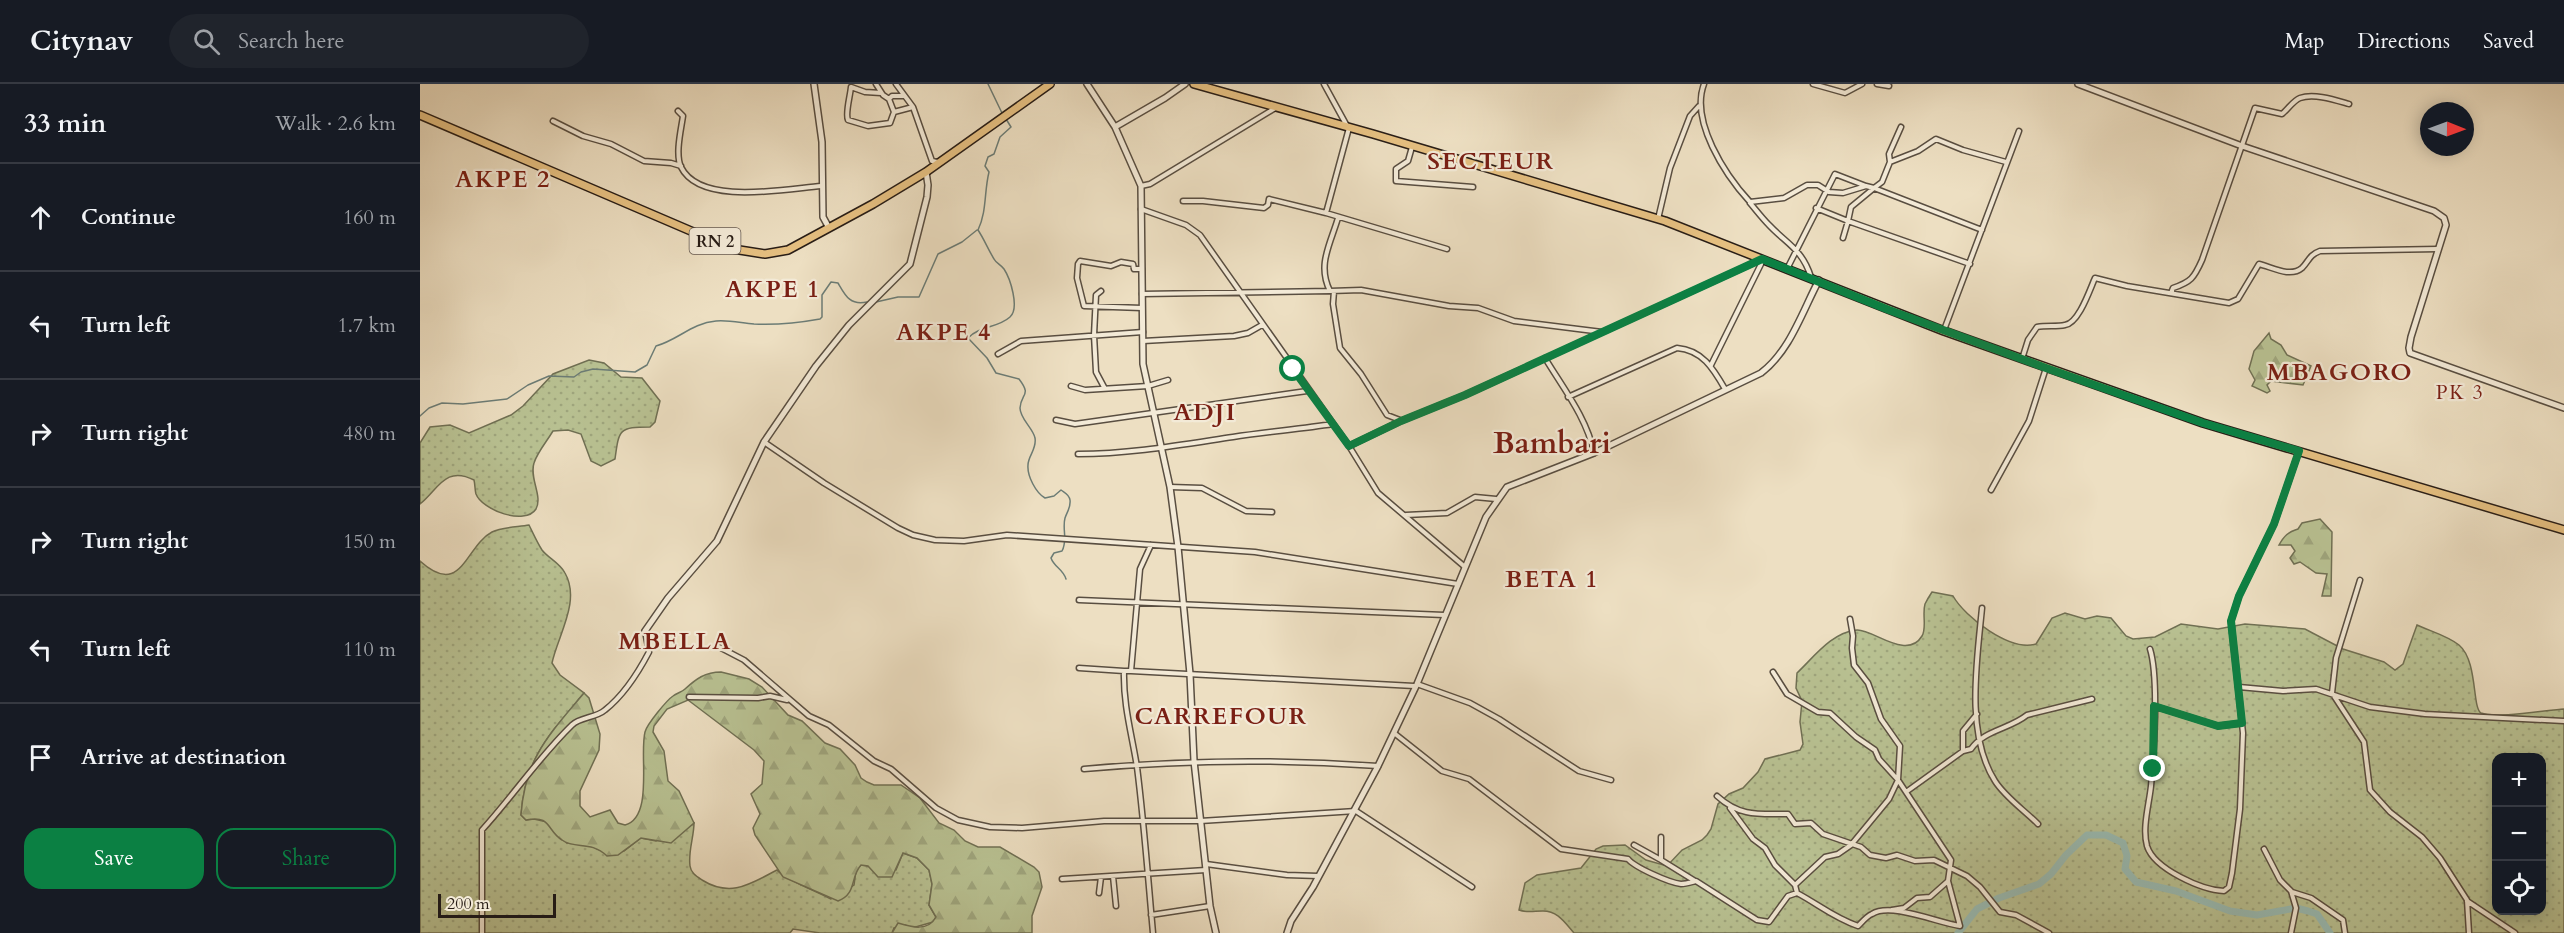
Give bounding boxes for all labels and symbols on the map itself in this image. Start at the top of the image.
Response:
north arrow [2420,102,2474,156]
district label: SECTEUR [1427,145,1555,178]
district label: AKPE 2 [455,163,551,196]
road number: RN 2 [690,228,740,254]
district label: AKPE 1 [725,273,821,306]
district label: AKPE 4 [896,316,992,349]
route start [1279,355,1305,381]
district label: MBAGORO [2267,356,2413,389]
district label: PK 3 [2436,379,2484,406]
district label: ADJI [1173,396,1237,429]
district label: Bambari [1493,423,1611,464]
district label: BETA 1 [1505,563,1599,596]
district label: MBELLA [618,625,732,658]
district label: CARREFOUR [1134,700,1308,733]
route end [2139,755,2165,781]
scale bar [438,891,556,918]

